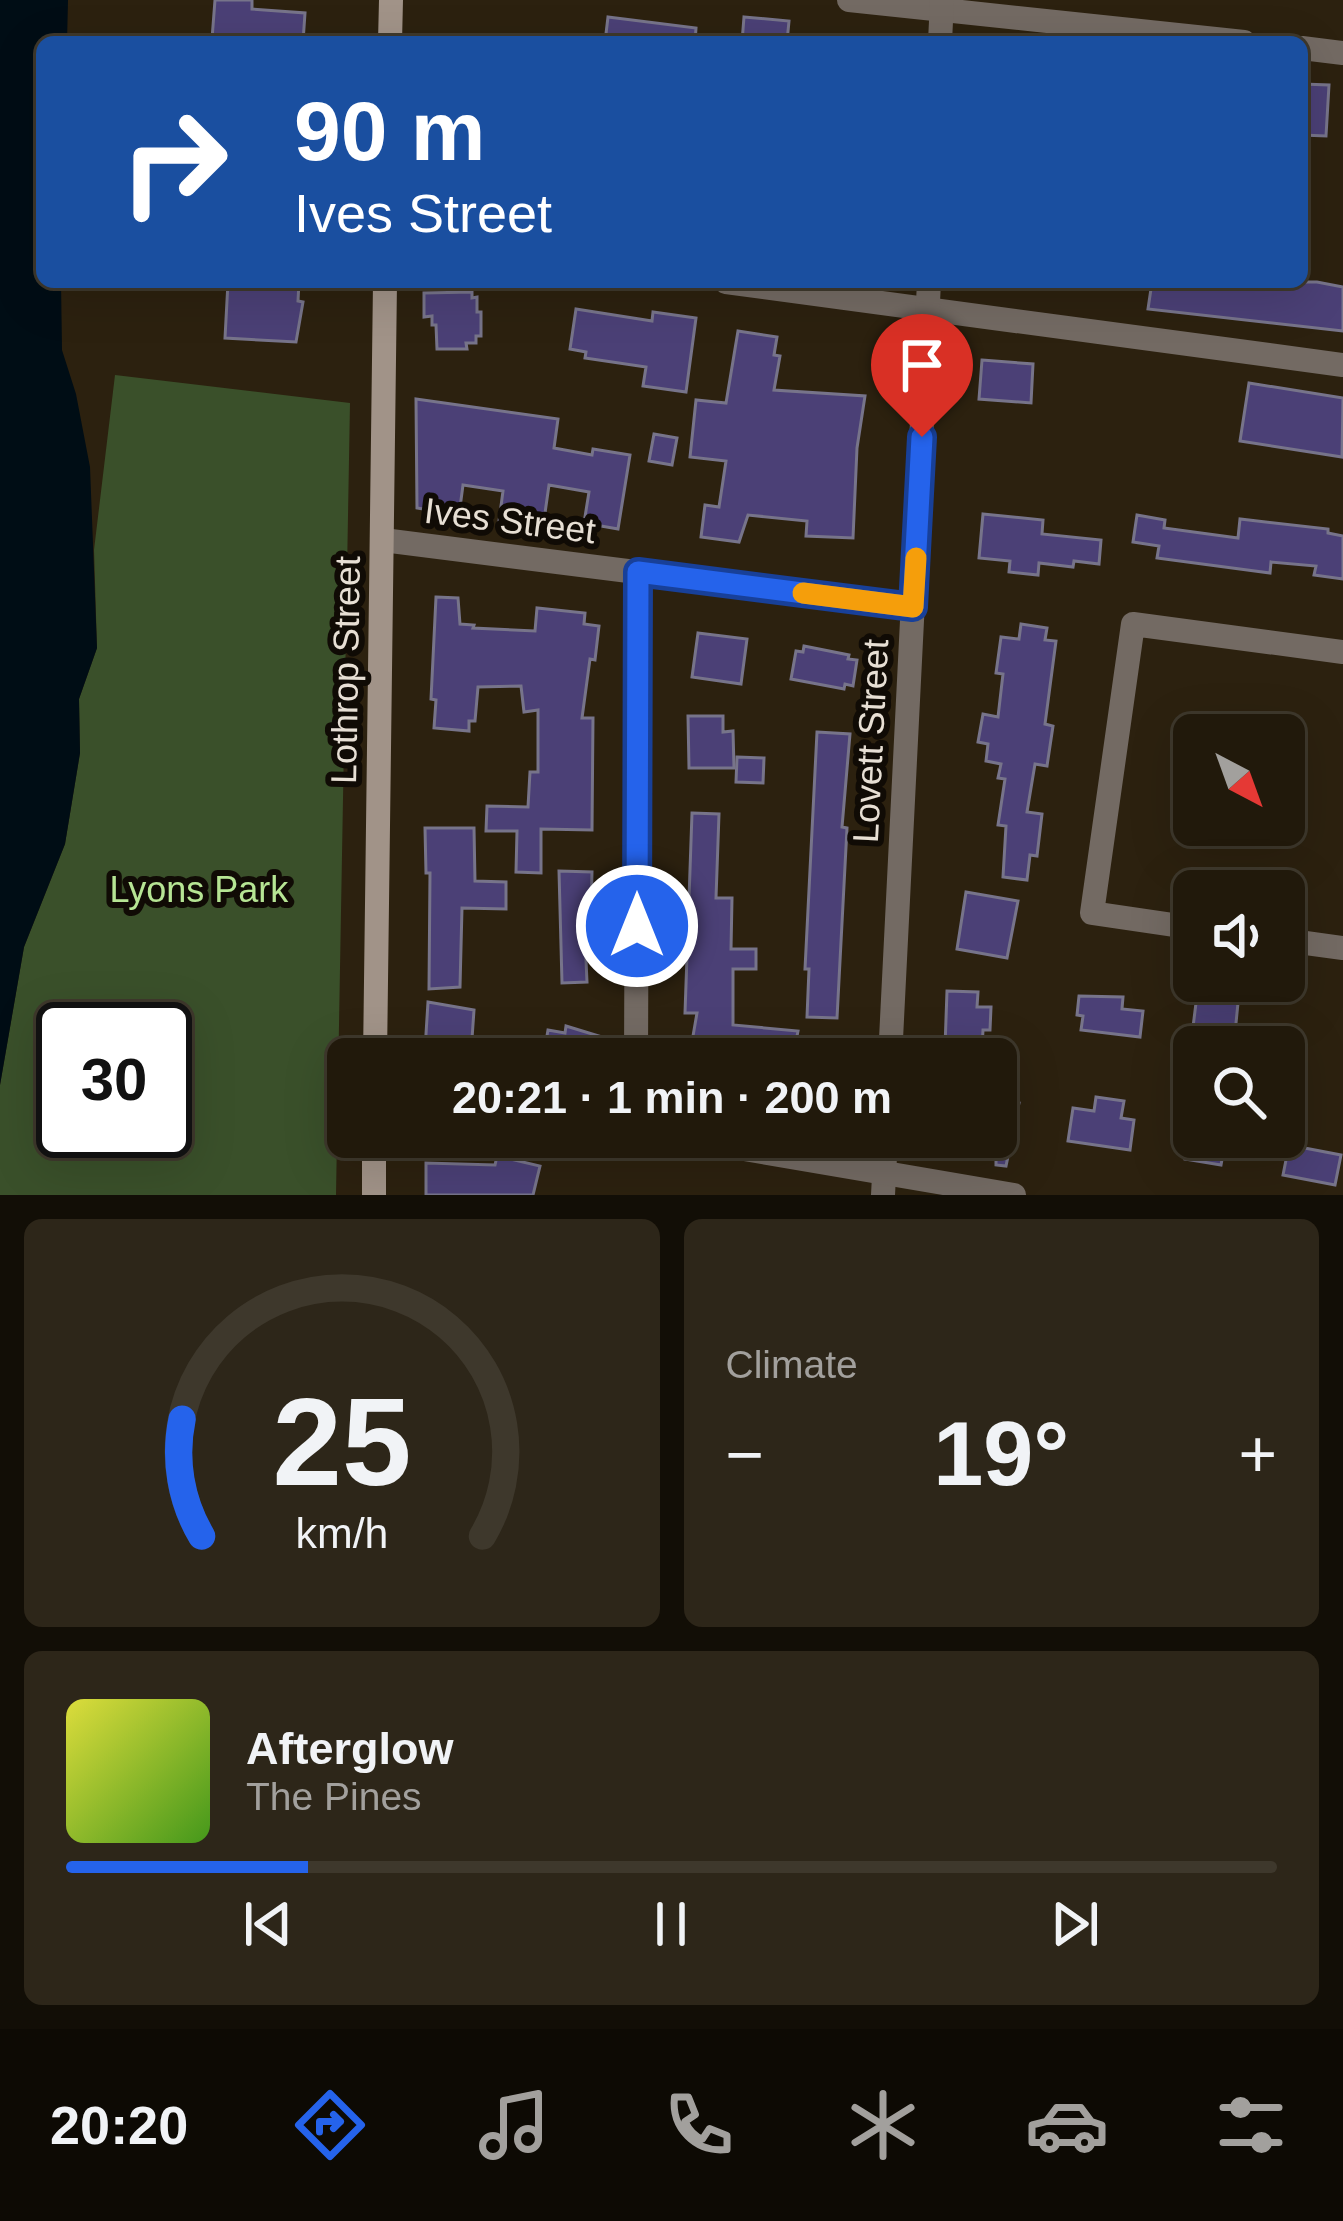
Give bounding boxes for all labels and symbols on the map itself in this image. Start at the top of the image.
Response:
pin [871,314,973,437]
street label: Ives Street [422,490,598,551]
street label: Lothrop Street [323,556,368,784]
street label: Lovett Street [845,638,896,844]
north arrow [1173,714,1305,846]
position arrow [574,863,700,989]
park label: Lyons Park [110,869,289,910]
speed limit sign: 30 [36,1002,192,1158]

